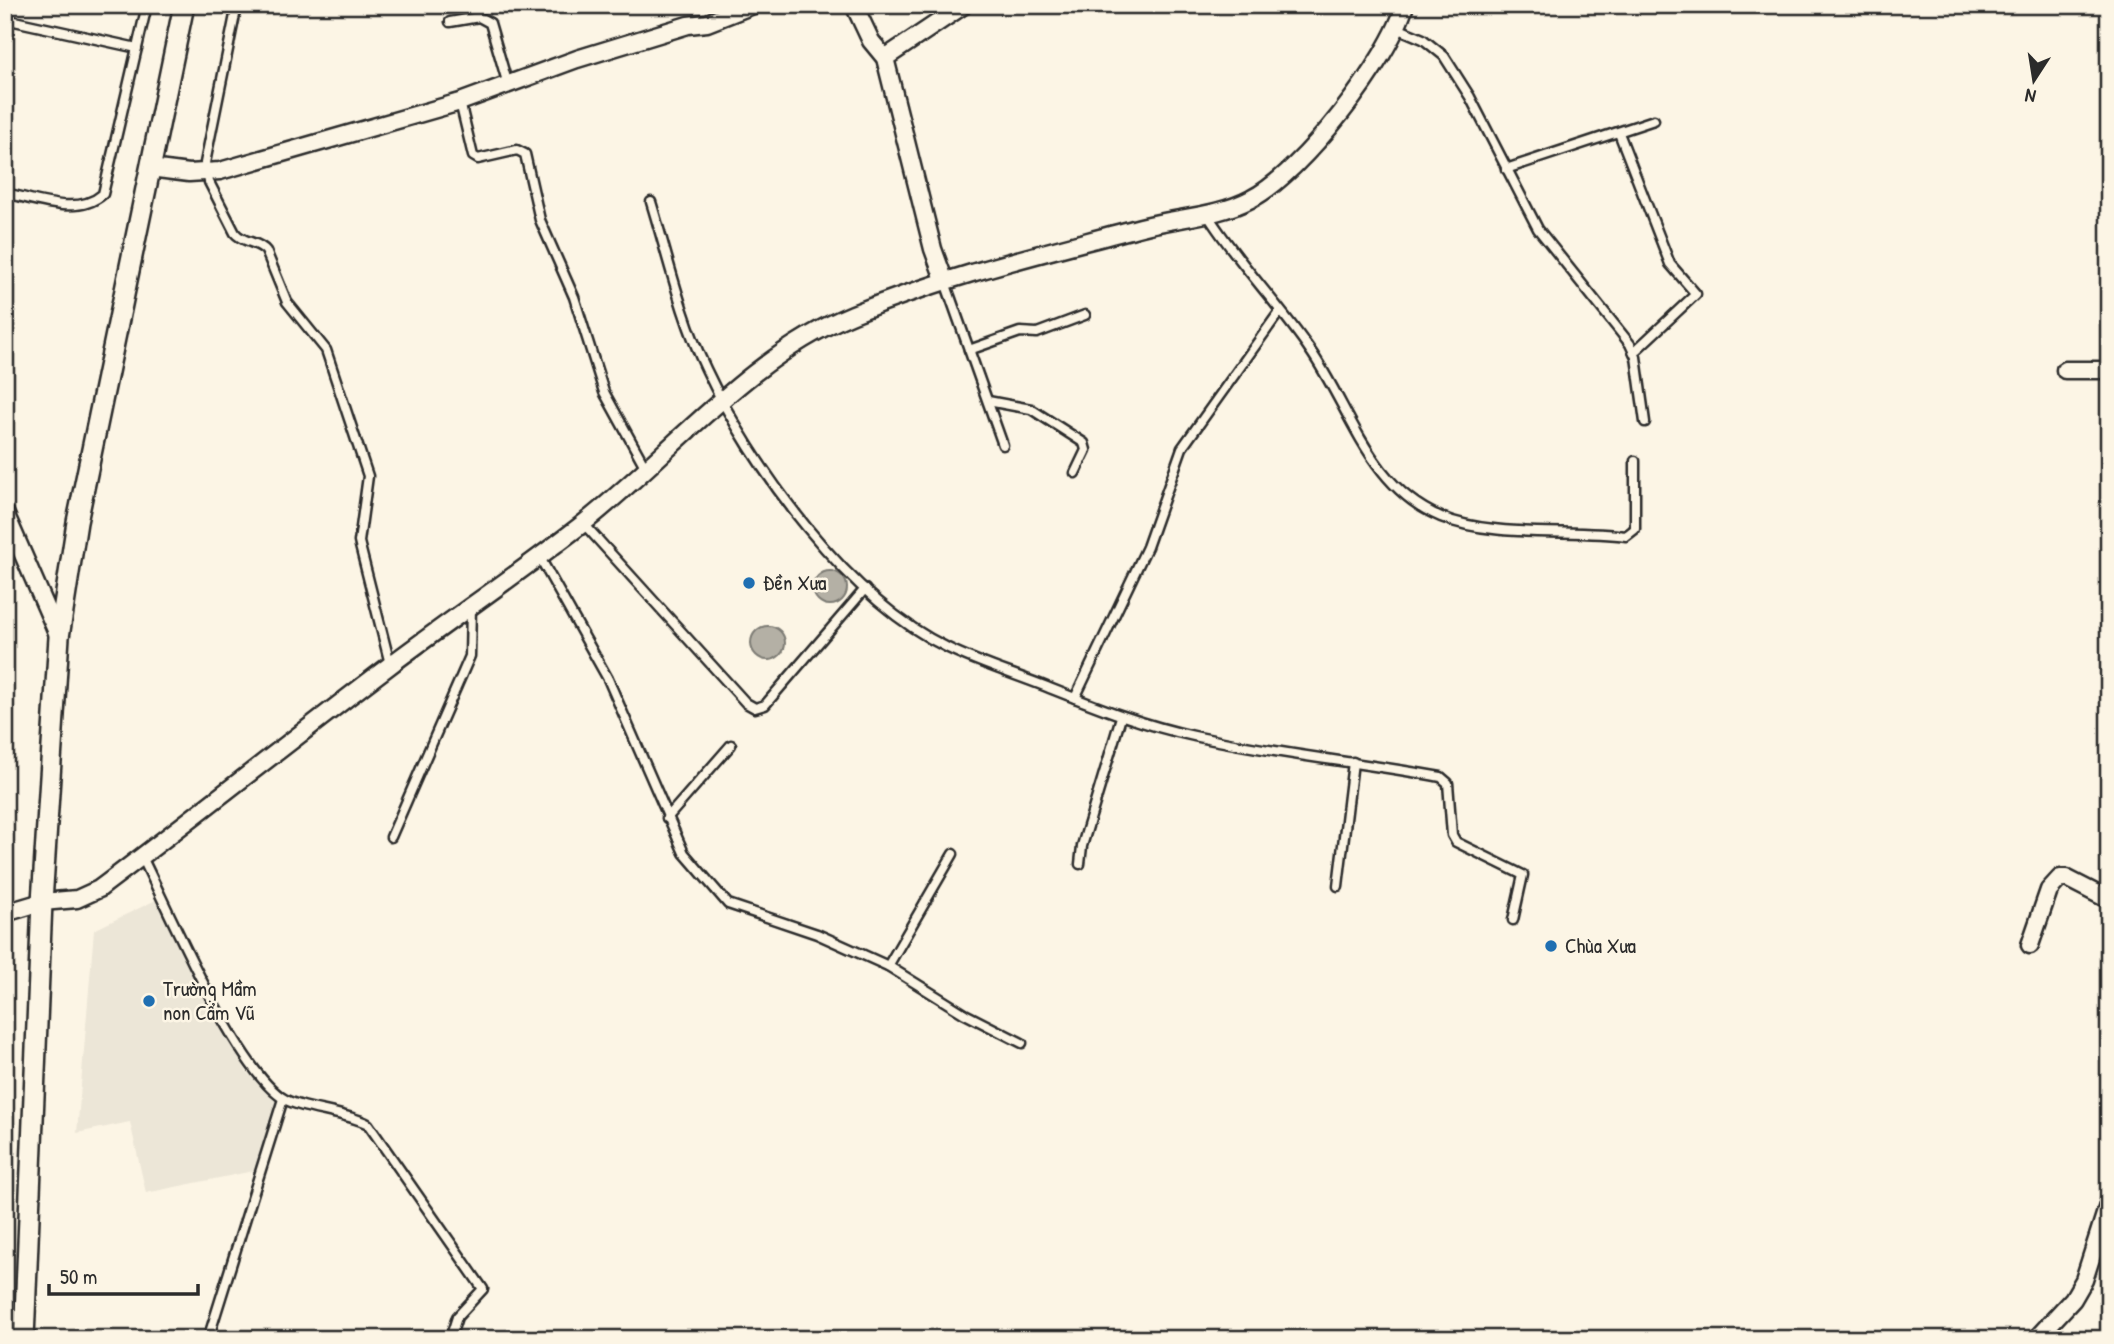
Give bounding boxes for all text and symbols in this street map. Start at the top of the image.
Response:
north arrow [1998,46,2068,116]
text: N [2023,83,2038,110]
place label: Đền Xưa [763,568,826,597]
marker: Đền Xưa [741,575,757,591]
place label: Chùa Xưa [1565,931,1636,960]
marker: Chùa Xưa [1543,938,1559,954]
place label: Trường Mầm non Cẩm Vũ [163,974,256,1027]
marker: Trường Mầm non Cẩm Vũ [141,993,157,1009]
scale bar [49,1253,198,1297]
text: 50 m [60,1262,97,1291]

